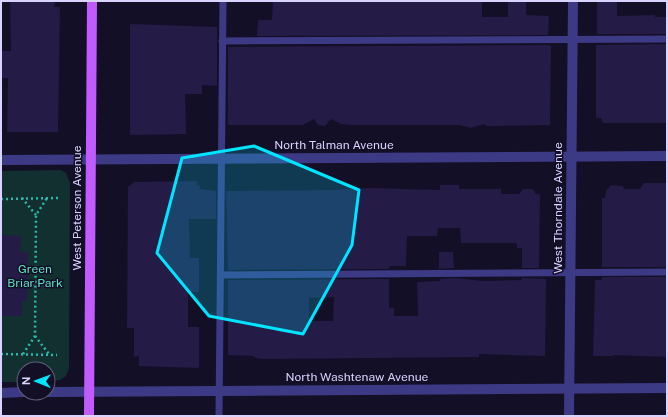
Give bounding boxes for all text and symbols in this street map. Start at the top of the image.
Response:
street label: North Talman Avenue [274,138,394,152]
street label: West Thorndale Avenue [551,142,565,274]
street label: West Peterson Avenue [70,145,84,271]
park label: Green Briar Park [7,262,63,290]
north arrow [16,361,56,401]
street label: North Washtenaw Avenue [286,370,429,384]
text: N [20,376,32,385]

